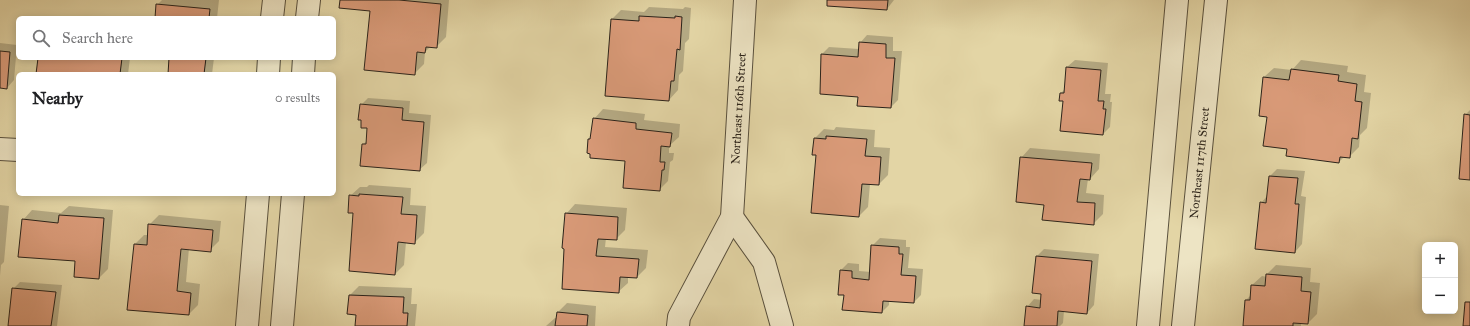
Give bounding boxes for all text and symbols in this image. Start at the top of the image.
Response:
search box [16,16,336,60]
icon: search [30,27,52,49]
text: Search here [62,29,133,47]
street label: Northeast 116th Street [728,51,749,165]
text: Nearby [32,88,83,109]
text: 0 results [275,90,320,106]
street label: Northeast 117th Street [1187,106,1212,219]
map controls [1422,242,1458,314]
button: + [1422,242,1458,278]
button: − [1422,278,1458,314]

